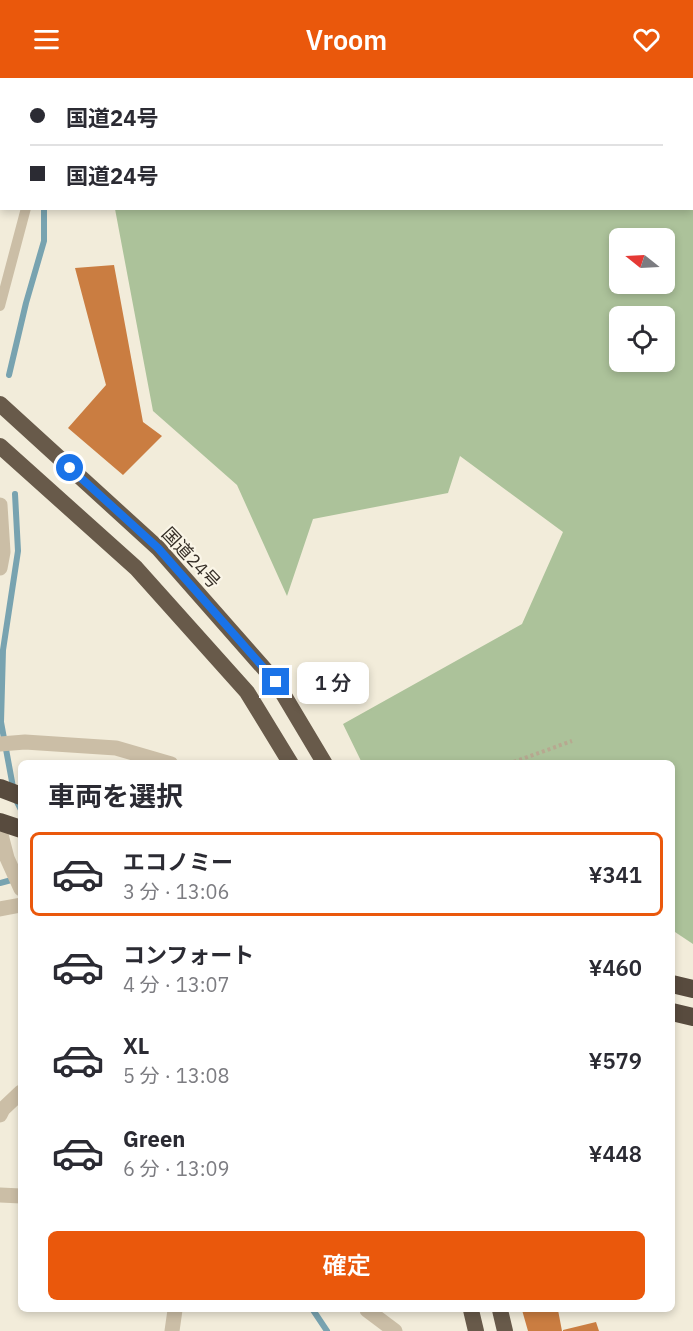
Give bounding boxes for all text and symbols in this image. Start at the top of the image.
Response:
text: Vroom [306,22,387,57]
icon: menu [30,23,63,56]
icon: heart [630,23,663,56]
text: 国道24号 [66,103,158,132]
text: 国道24号 [66,161,158,190]
north arrow [609,228,675,294]
map controls [609,228,675,372]
button: locate [609,306,675,372]
route start [56,454,83,481]
street label: 国道24号 [157,522,226,593]
callout: 1 分 [297,661,369,703]
route end [262,668,289,695]
text: 1 分 [315,669,351,696]
text: 車両を選択 [48,778,183,813]
icon: car [51,847,105,901]
text: エコノミー [123,847,233,876]
text: ¥341 [588,860,642,889]
text: 3 分 · 13:06 [123,878,230,905]
icon: car [51,940,105,994]
text: コンフォート [123,940,254,969]
text: ¥460 [588,953,642,982]
text: 4 分 · 13:07 [123,971,230,998]
text: XL [123,1031,149,1060]
icon: car [51,1033,105,1087]
text: ¥579 [588,1046,642,1075]
text: 5 分 · 13:08 [123,1062,230,1089]
text: Green [123,1124,185,1153]
icon: car [51,1126,105,1180]
text: ¥448 [588,1139,642,1168]
text: 6 分 · 13:09 [123,1155,230,1182]
button: 確定 [48,1231,645,1300]

